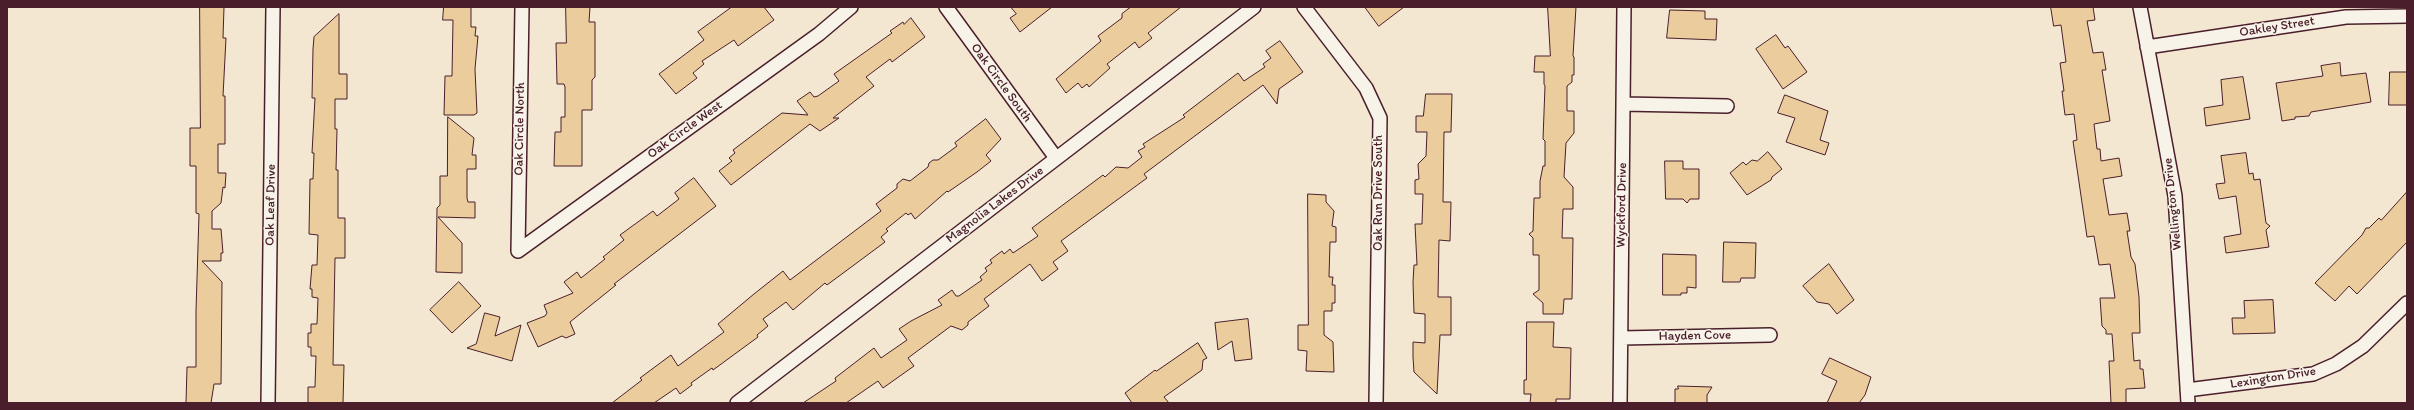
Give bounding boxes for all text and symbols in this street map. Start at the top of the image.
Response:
street label: Oakley Street [2238,13,2316,41]
street label: Oak Circle South [967,40,1035,126]
street label: Oak Circle North [511,82,529,176]
street label: Oak Circle West [644,98,726,162]
street label: Oak Run Drive South [1371,135,1387,251]
street label: Wellington Drive [2160,157,2186,251]
street label: Wyckford Drive [1613,162,1631,248]
street label: Magnolia Lakes Drive [943,163,1047,247]
street label: Oak Leaf Drive [262,164,280,246]
street label: Hayden Cove [1659,328,1731,344]
street label: Lexington Drive [2229,364,2317,392]

